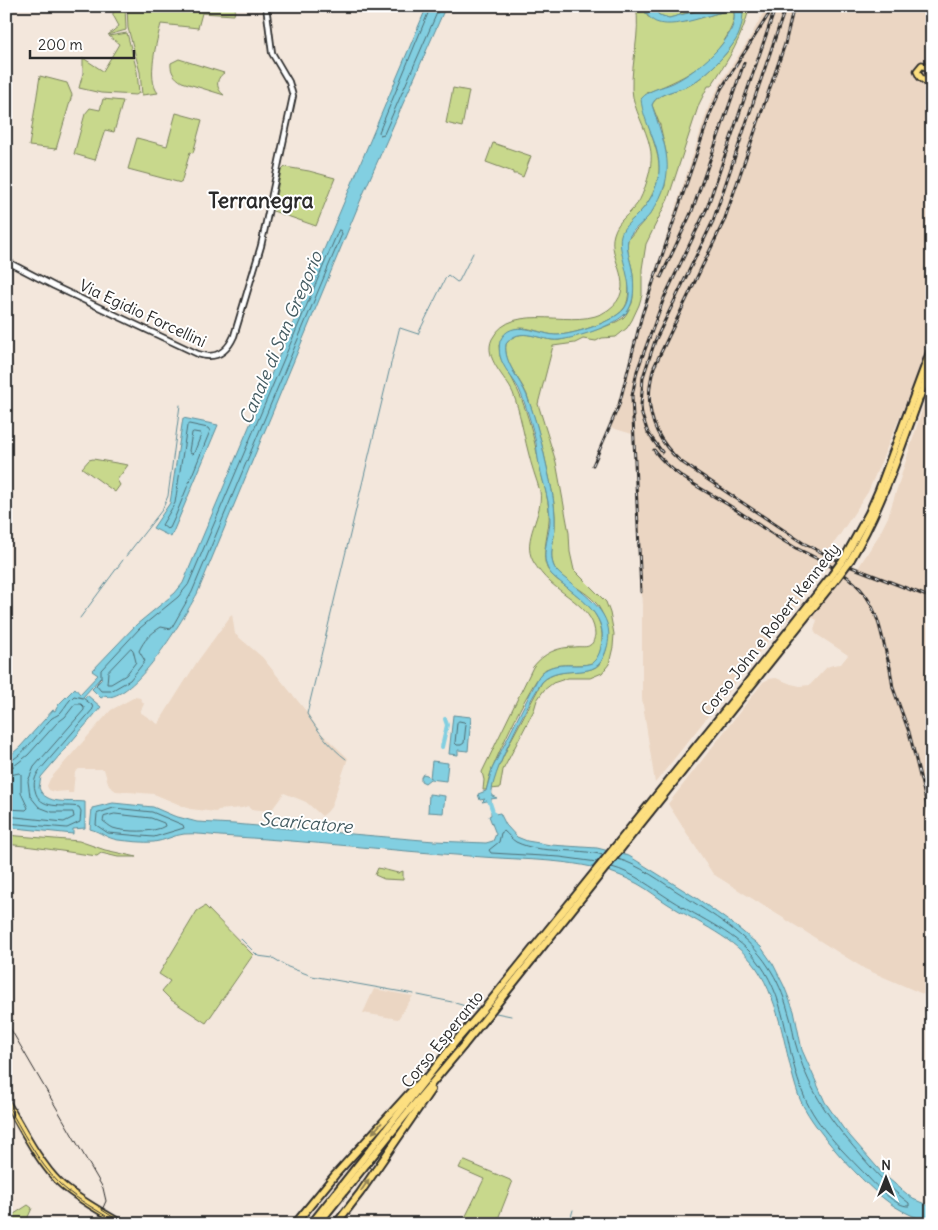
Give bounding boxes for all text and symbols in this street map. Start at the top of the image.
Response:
scale bar [30,28,134,60]
text: 200 m [38,35,83,54]
district label: Terranegra [208,187,314,214]
water label: Canale di San Gregorio [234,247,328,428]
street label: Via Egidio Forcellini [76,275,210,351]
street label: Corso John e Robert Kennedy [696,539,844,719]
water label: Scaricatore [259,807,354,838]
street label: Corso Esperanto [397,986,487,1092]
one-way arrow [371,1122,383,1134]
north arrow [860,1152,910,1202]
text: N [881,1156,891,1174]
one-way arrow [360,1178,370,1192]

